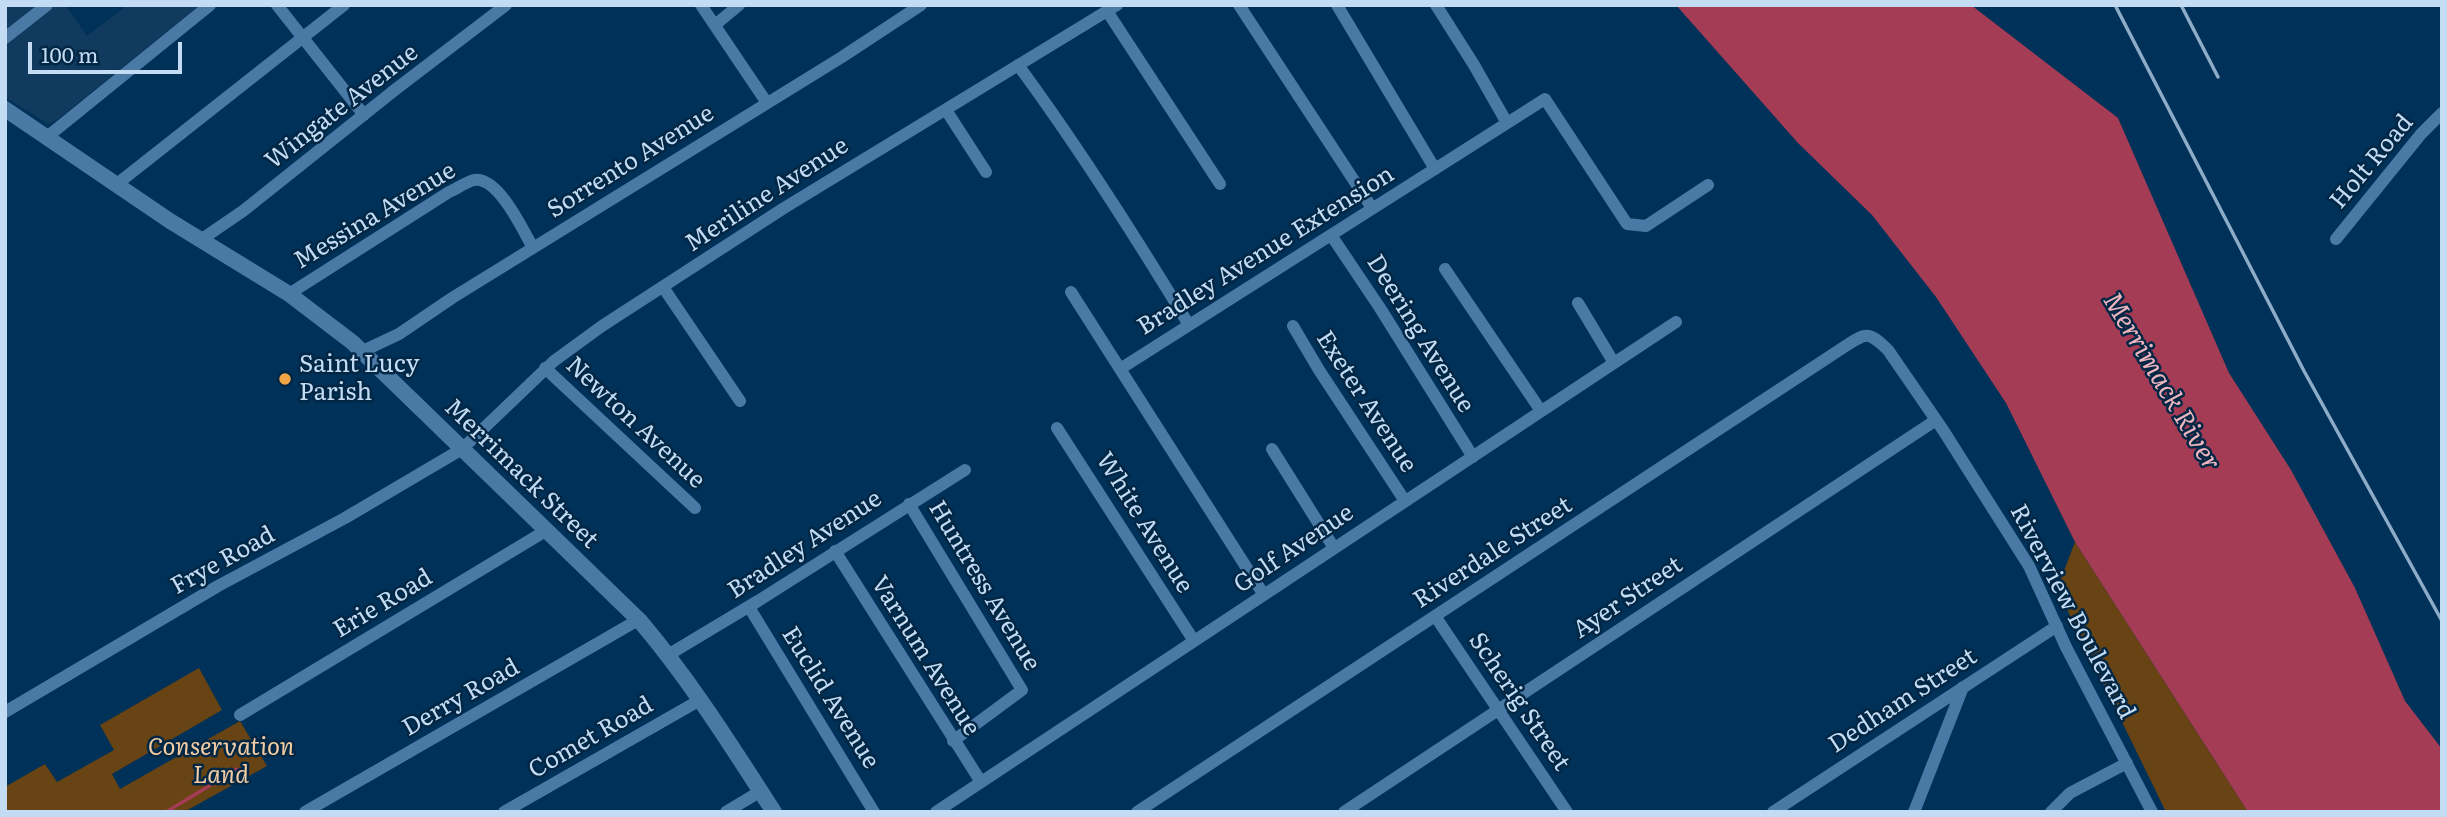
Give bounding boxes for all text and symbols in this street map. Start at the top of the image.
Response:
scale bar [32,28,186,72]
text: 100 m [41,38,98,69]
street label: Wingate Avenue [260,38,424,176]
street label: Sorrento Avenue [542,99,720,225]
street label: Holt Road [2324,109,2420,215]
street label: Meriline Avenue [680,132,854,258]
street label: Messina Avenue [289,156,461,276]
street label: Bradley Avenue Extension [1132,160,1400,342]
street label: Deering Avenue [1360,250,1480,418]
water label: Merrimack River [2096,287,2226,477]
street label: Exeter Avenue [1310,326,1422,478]
place label: Saint Lucy Parish [299,351,420,407]
street label: Newton Avenue [559,351,711,495]
marker: Saint Lucy Parish [277,371,293,387]
street label: Merrimack Street [438,393,604,555]
street label: White Avenue [1089,447,1199,599]
street label: Bradley Avenue [723,485,887,605]
street label: Riverdale Street [1408,491,1578,615]
street label: Huntress Avenue [922,496,1046,676]
street label: Golf Avenue [1229,498,1359,600]
street label: Riverview Boulevard [2003,500,2141,724]
street label: Frye Road [166,521,280,601]
street label: Ayer Street [1568,551,1688,645]
street label: Erie Road [328,563,438,645]
street label: Varnum Avenue [864,571,986,741]
street label: Euclid Avenue [775,622,885,774]
street label: Scherig Street [1462,627,1576,777]
street label: Dedham Street [1824,642,1982,760]
street label: Derry Road [397,653,525,743]
street label: Comet Road [524,691,658,785]
park label: Conservation Land [148,734,294,790]

